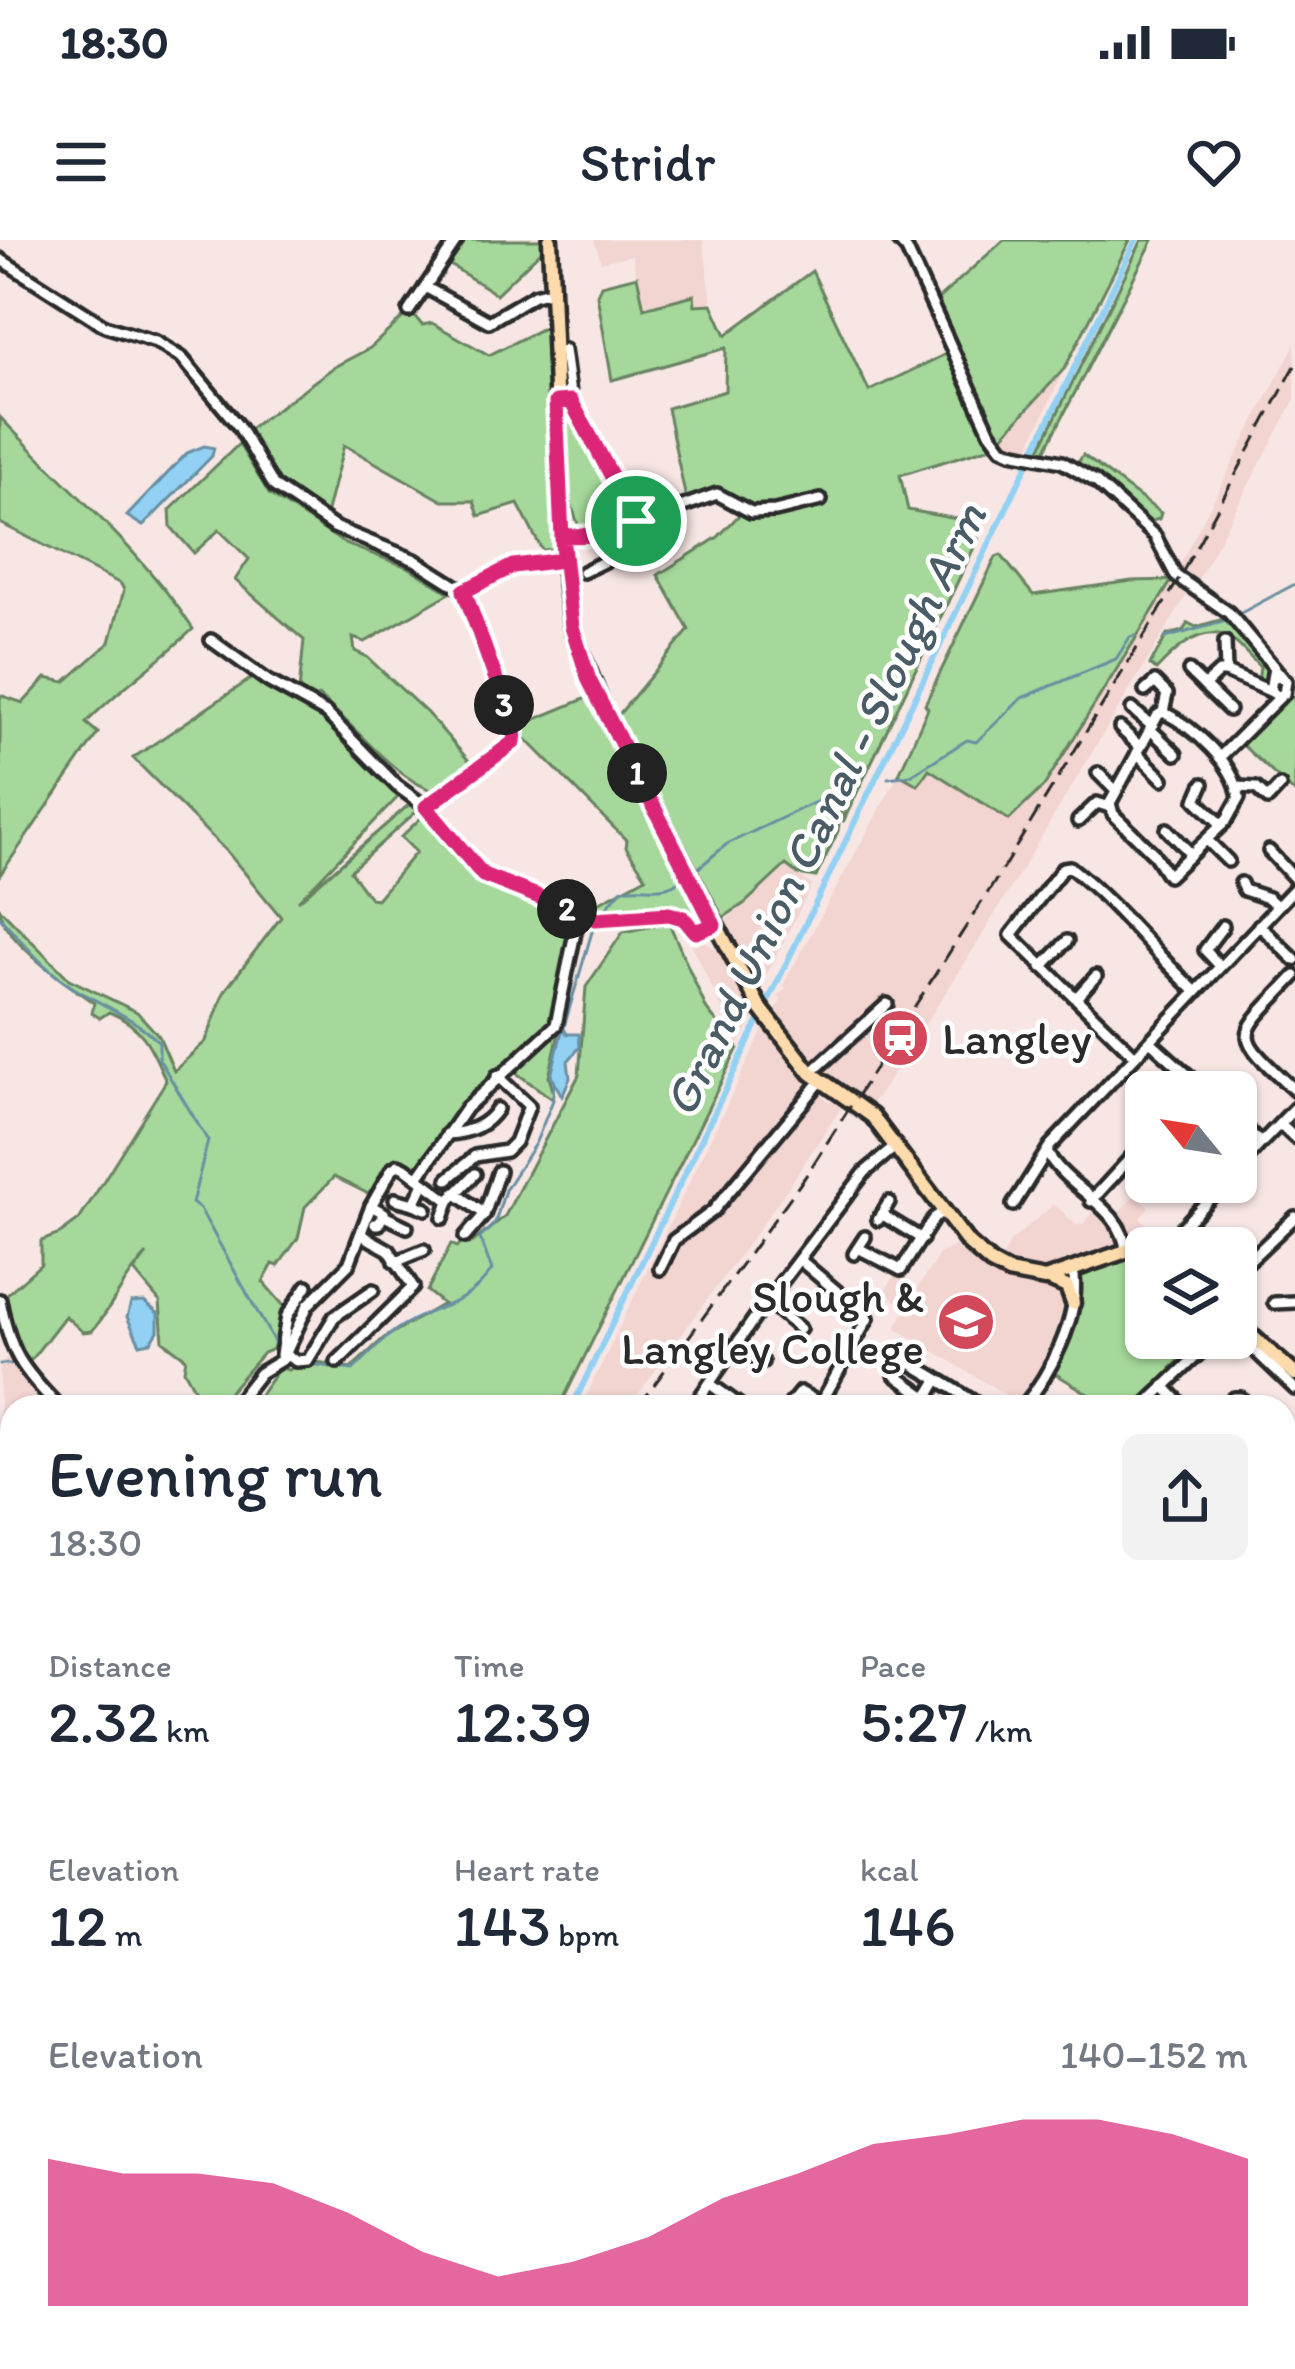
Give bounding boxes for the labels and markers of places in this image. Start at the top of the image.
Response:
pin [585,470,687,572]
pin: 3 [474,675,534,735]
pin: 1 [607,743,667,803]
pin: 2 [537,879,597,939]
station icon: Langley [869,1007,931,1069]
place label: Langley [942,1011,1092,1065]
place label: Slough & Langley College [621,1269,924,1375]
school or university icon: Slough & Langley College [935,1291,997,1353]

